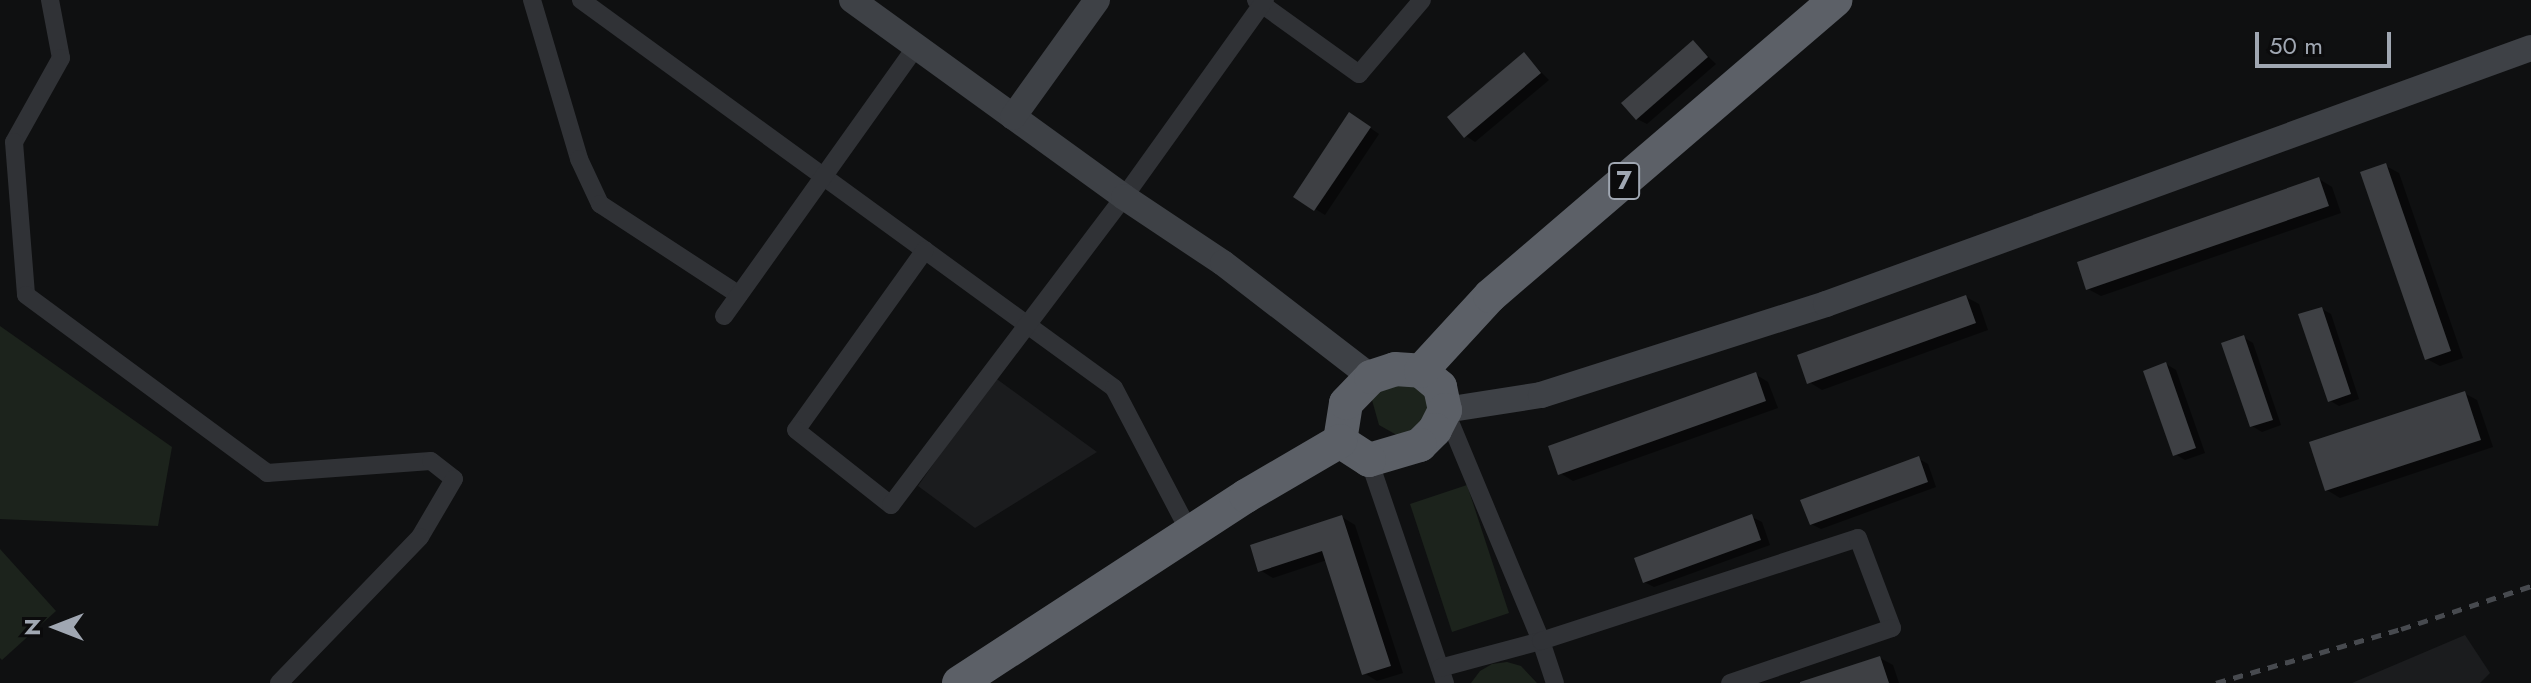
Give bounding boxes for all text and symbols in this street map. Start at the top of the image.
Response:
scale bar [2259,16,2395,66]
text: 50 m [2269,28,2323,63]
road number: 7 [1608,159,1640,203]
north arrow [16,587,96,667]
text: N [16,618,48,636]

